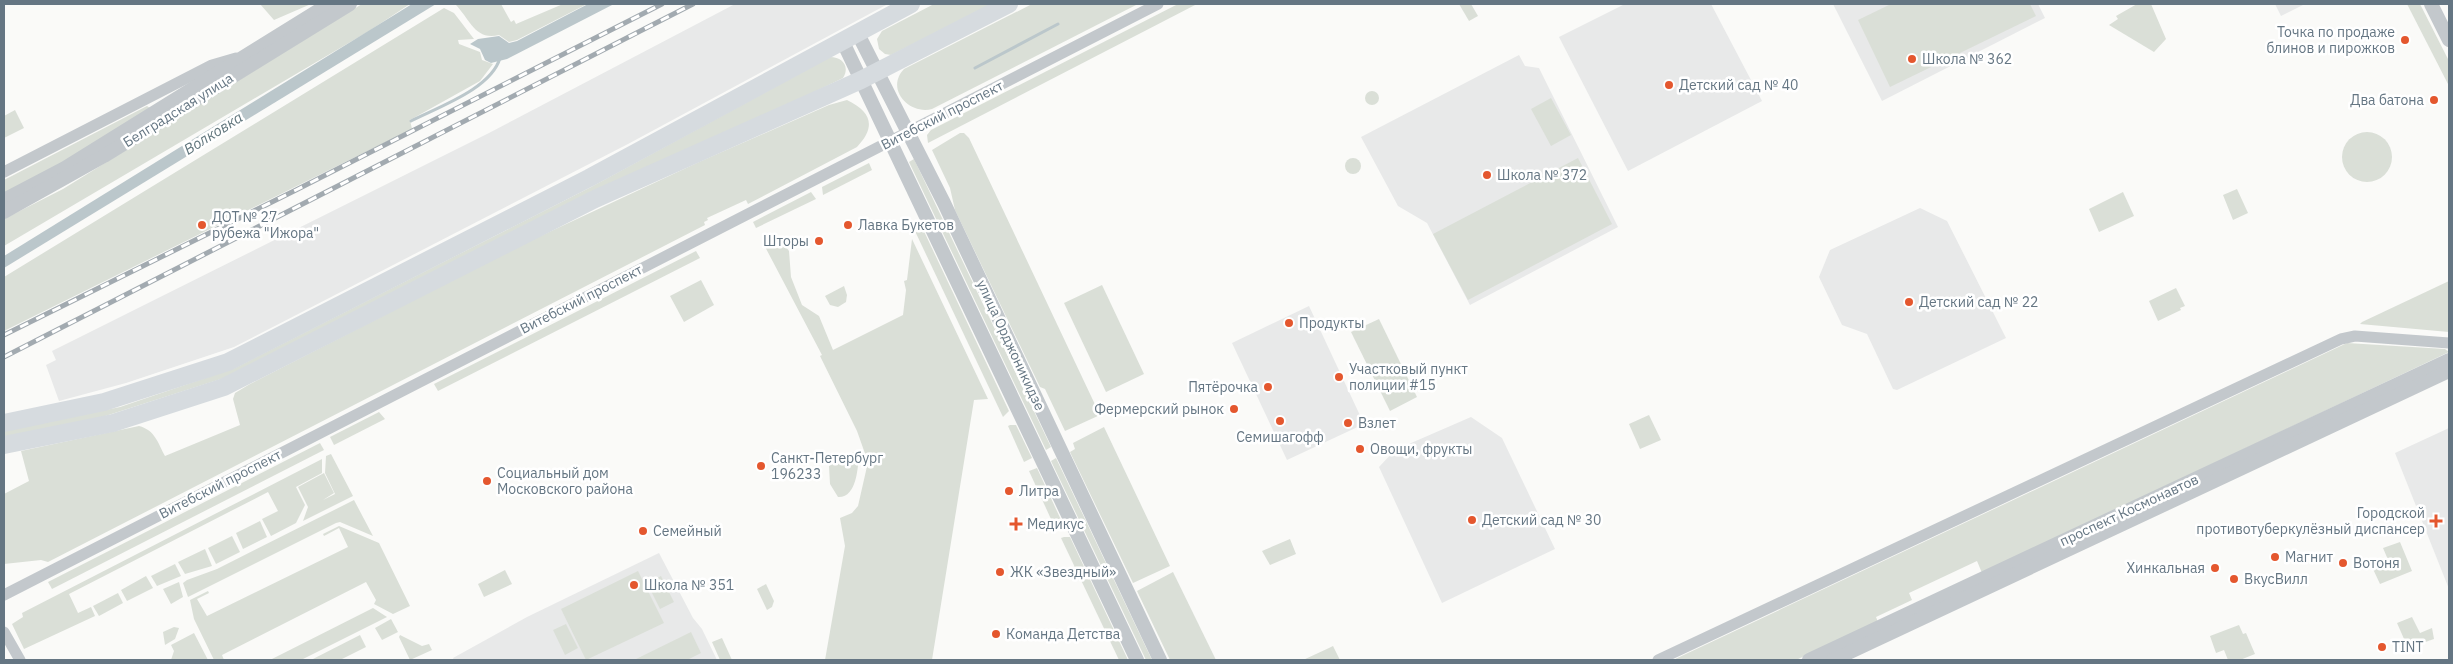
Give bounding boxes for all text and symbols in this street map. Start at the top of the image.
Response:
place label: Точка по продаже блинов и пирожков [2266,23,2395,57]
marker: Точка по продаже блинов и пирожков [2399,34,2411,46]
place label: Школа № 362 [1922,50,2012,68]
marker: Школа № 362 [1906,53,1918,65]
street label: Белградская улица [120,69,237,151]
street label: Витебский проспект [878,76,1007,154]
place label: Детский сад № 40 [1679,76,1799,94]
marker: Детский сад № 40 [1663,79,1675,91]
place label: Два батона [2350,91,2425,109]
marker: Два батона [2428,94,2440,106]
water label: Волковка [180,107,246,159]
place label: Школа № 372 [1497,166,1587,184]
marker: Школа № 372 [1481,169,1493,181]
place label: ДОТ № 27 рубежа "Ижора" [212,208,319,242]
place label: Лавка Букетов [858,216,954,234]
marker: ДОТ № 27 рубежа "Ижора" [196,219,208,231]
marker: Лавка Букетов [842,219,854,231]
place label: Шторы [763,232,809,250]
marker: Шторы [813,235,825,247]
street label: Витебский проспект [517,260,646,338]
street label: улица Орджоникидзе [973,277,1049,414]
place label: Детский сад № 22 [1919,293,2039,311]
marker: Детский сад № 22 [1903,296,1915,308]
place label: Продукты [1299,314,1364,332]
marker: Продукты [1283,317,1295,329]
place label: Участковый пункт полиции #15 [1349,360,1468,394]
marker: Участковый пункт полиции #15 [1333,371,1345,383]
place label: Пятёрочка [1188,378,1259,396]
marker: Пятёрочка [1262,381,1274,393]
place label: Фермерский рынок [1094,400,1224,418]
marker: Фермерский рынок [1228,403,1240,415]
place label: Взлет [1358,414,1396,432]
marker: Семишагофф [1274,415,1286,427]
marker: Взлет [1342,417,1354,429]
place label: Семишагофф [1236,428,1324,446]
place label: Овощи, фрукты [1370,440,1472,458]
marker: Овощи, фрукты [1354,443,1366,455]
street label: Витебский проспект [156,445,285,523]
place label: Санкт-Петербург 196233 [771,449,883,483]
marker: Санкт-Петербург 196233 [755,460,767,472]
place label: Социальный дом Московского района [497,464,634,498]
street label: проспект Космонавтов [2057,470,2201,550]
marker: Социальный дом Московского района [481,475,493,487]
place label: Литра [1019,482,1060,500]
marker: Литра [1003,485,1015,497]
place label: Городской противотуберкулёзный диспансер [2196,504,2425,538]
place label: Детский сад № 30 [1482,511,1602,529]
marker: Детский сад № 30 [1466,514,1478,526]
marker: Городской противотуберкулёзный диспансер [2429,514,2443,528]
place label: Медикус [1027,515,1084,533]
marker: Медикус [1009,517,1023,531]
place label: Семейный [653,522,722,540]
marker: Семейный [637,525,649,537]
place label: Магнит [2285,548,2333,566]
marker: Магнит [2269,551,2281,563]
place label: Вотоня [2353,554,2400,572]
marker: Вотоня [2337,557,2349,569]
place label: Хинкальная [2126,559,2205,577]
marker: Хинкальная [2209,562,2221,574]
place label: ЖК «Звездный» [1010,563,1116,581]
marker: ЖК «Звездный» [994,566,1006,578]
place label: ВкусВилл [2244,570,2308,588]
marker: ВкусВилл [2228,573,2240,585]
place label: Школа № 351 [644,576,734,594]
marker: Школа № 351 [628,579,640,591]
place label: Команда Детства [1006,625,1121,643]
marker: Команда Детства [990,628,1002,640]
place label: TINT [2392,638,2423,656]
marker: TINT [2376,641,2388,653]

